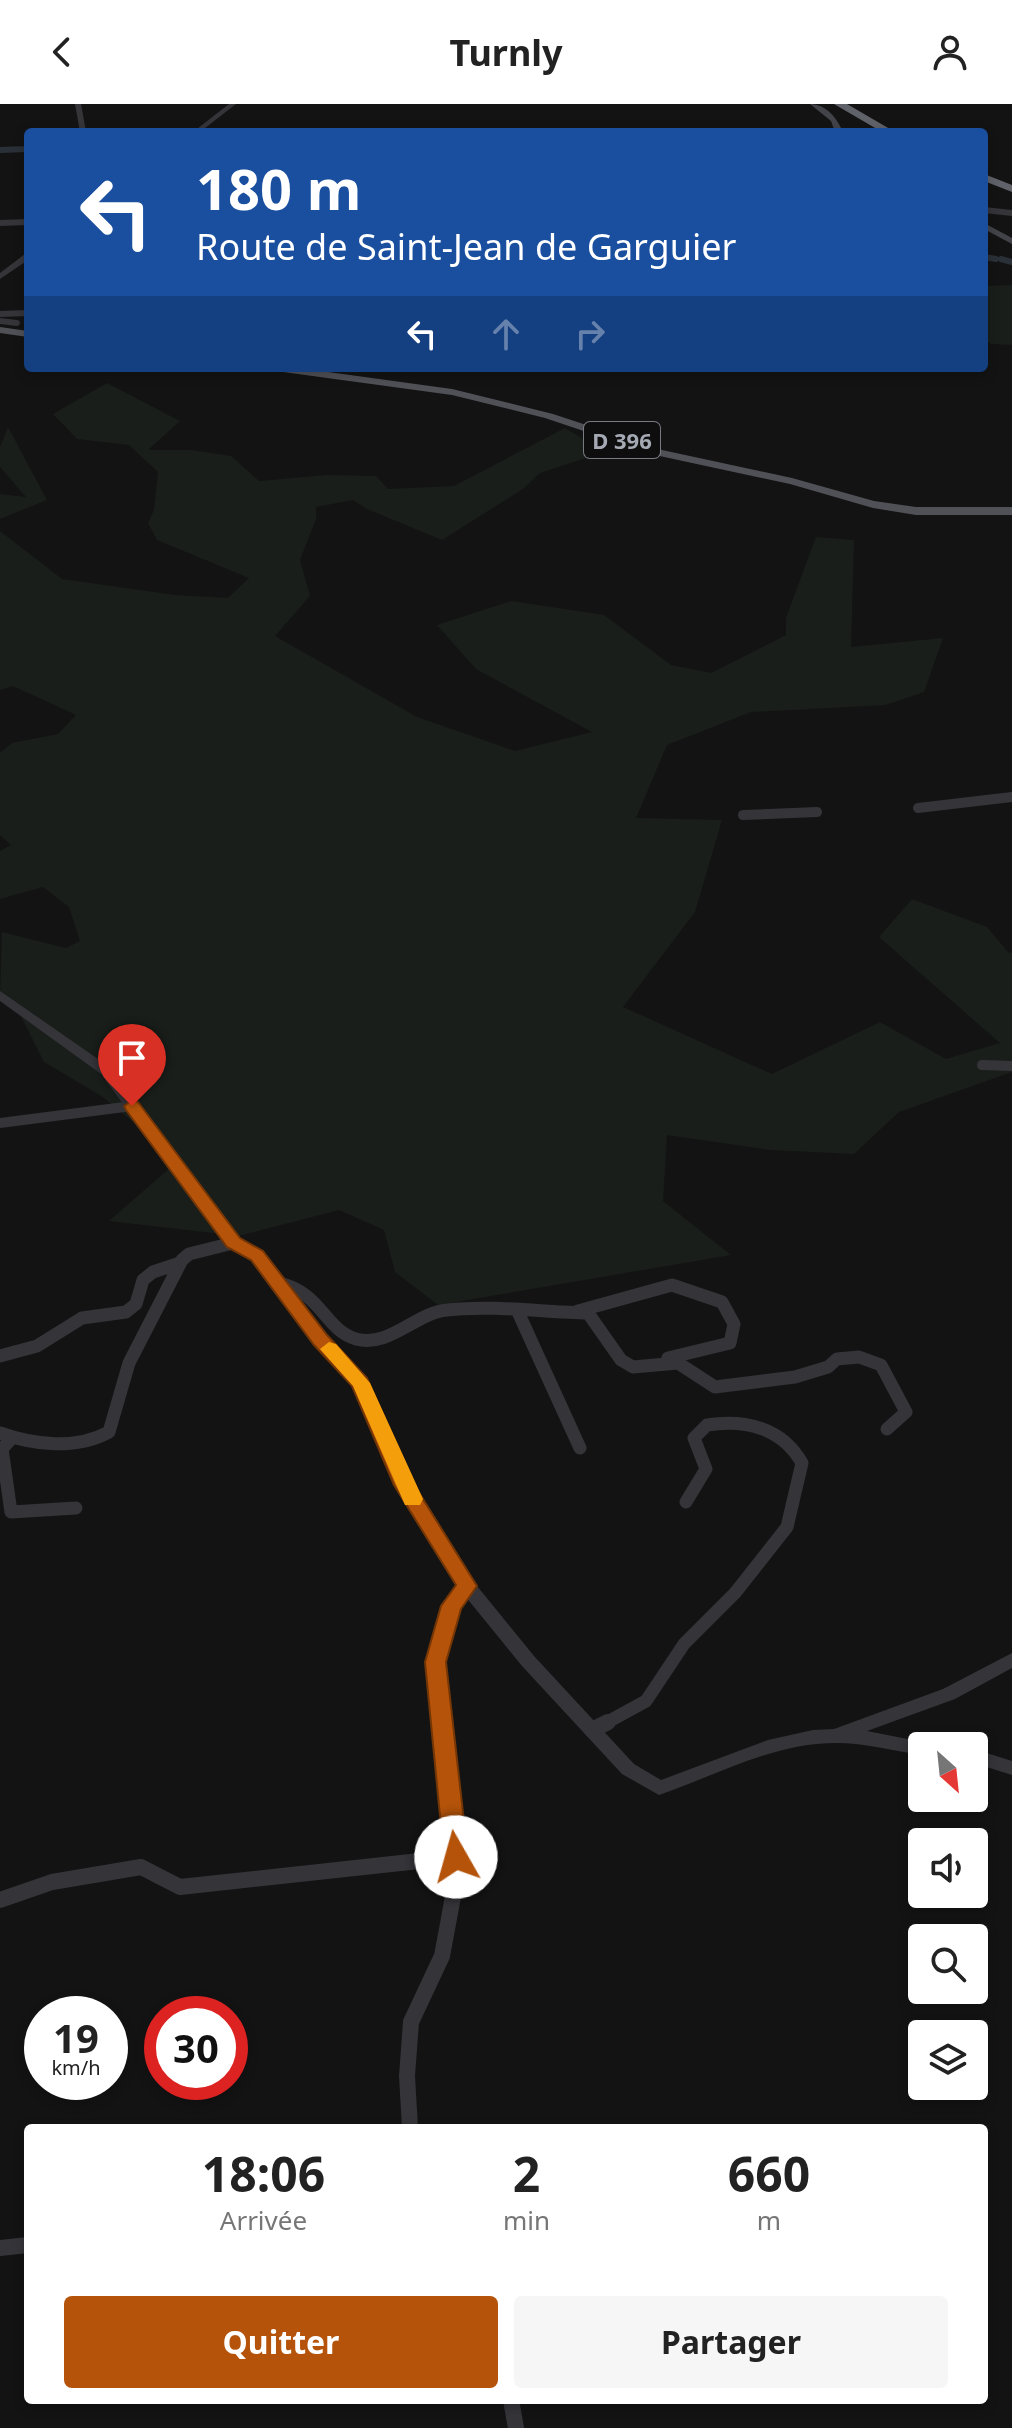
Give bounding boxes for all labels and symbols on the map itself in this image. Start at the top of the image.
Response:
road number: D 396 [584,422,660,458]
pin [98,1024,166,1106]
north arrow [908,1732,988,1812]
position arrow [414,1815,498,1899]
speed limit sign: 30 [144,1996,248,2100]

